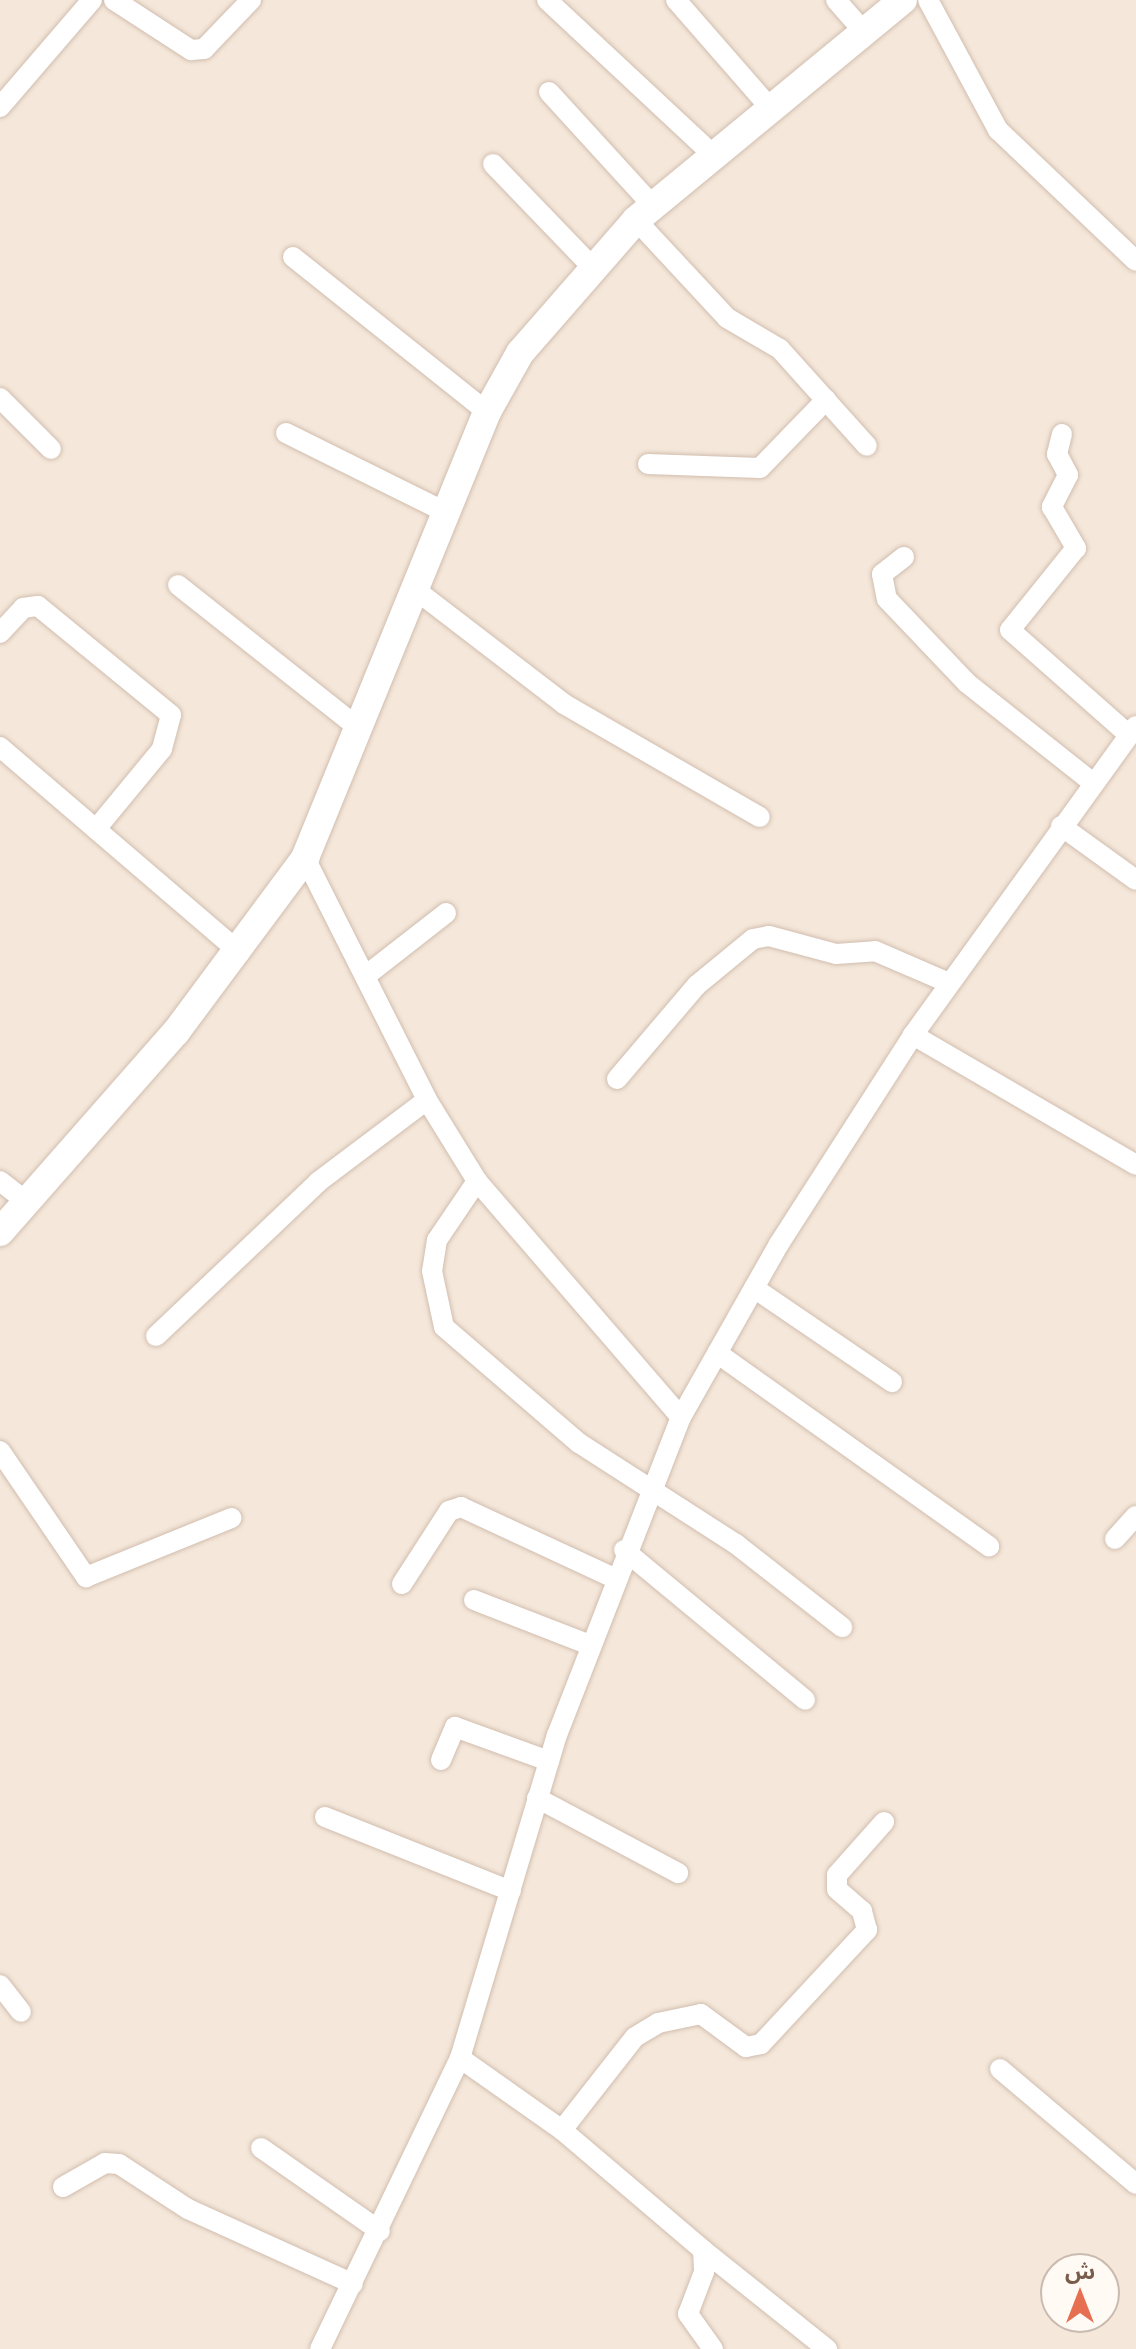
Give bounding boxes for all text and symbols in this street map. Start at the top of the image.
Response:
north arrow [1040,2253,1120,2333]
text: ش [1065,2258,1095,2283]

